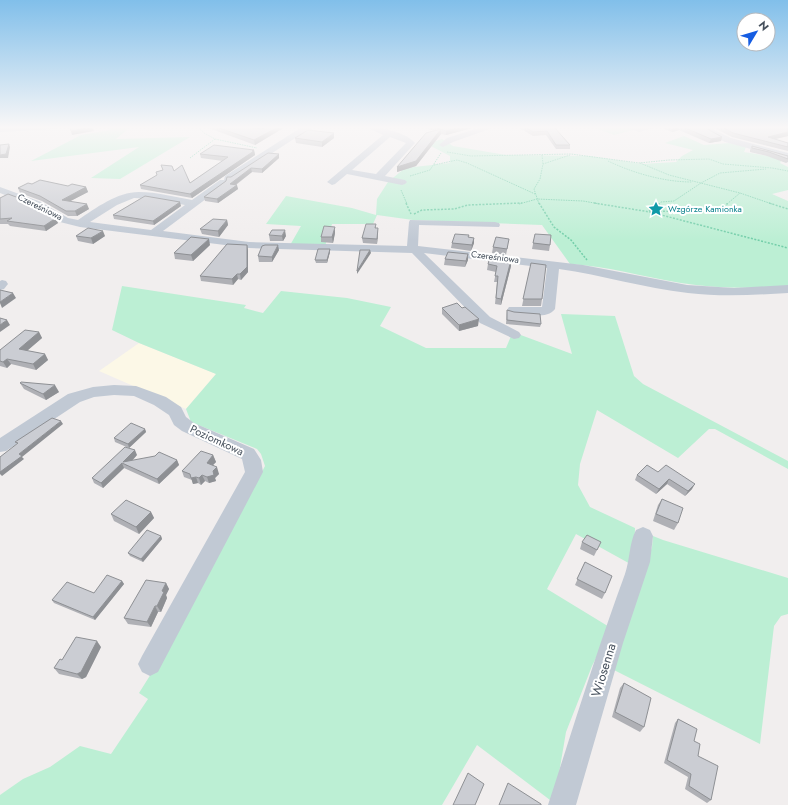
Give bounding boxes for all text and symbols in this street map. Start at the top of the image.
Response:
north arrow [736,12,776,52]
text: N [755,17,773,34]
street label: Czereśniowa [16,190,65,223]
place icon: Wzgórze Kamionka [647,200,665,218]
place label: Wzgórze Kamionka [668,202,742,215]
street label: Czereśniowa [470,247,520,266]
street label: Poziomkowa [188,421,246,459]
street label: Wiosenna [586,641,621,699]

